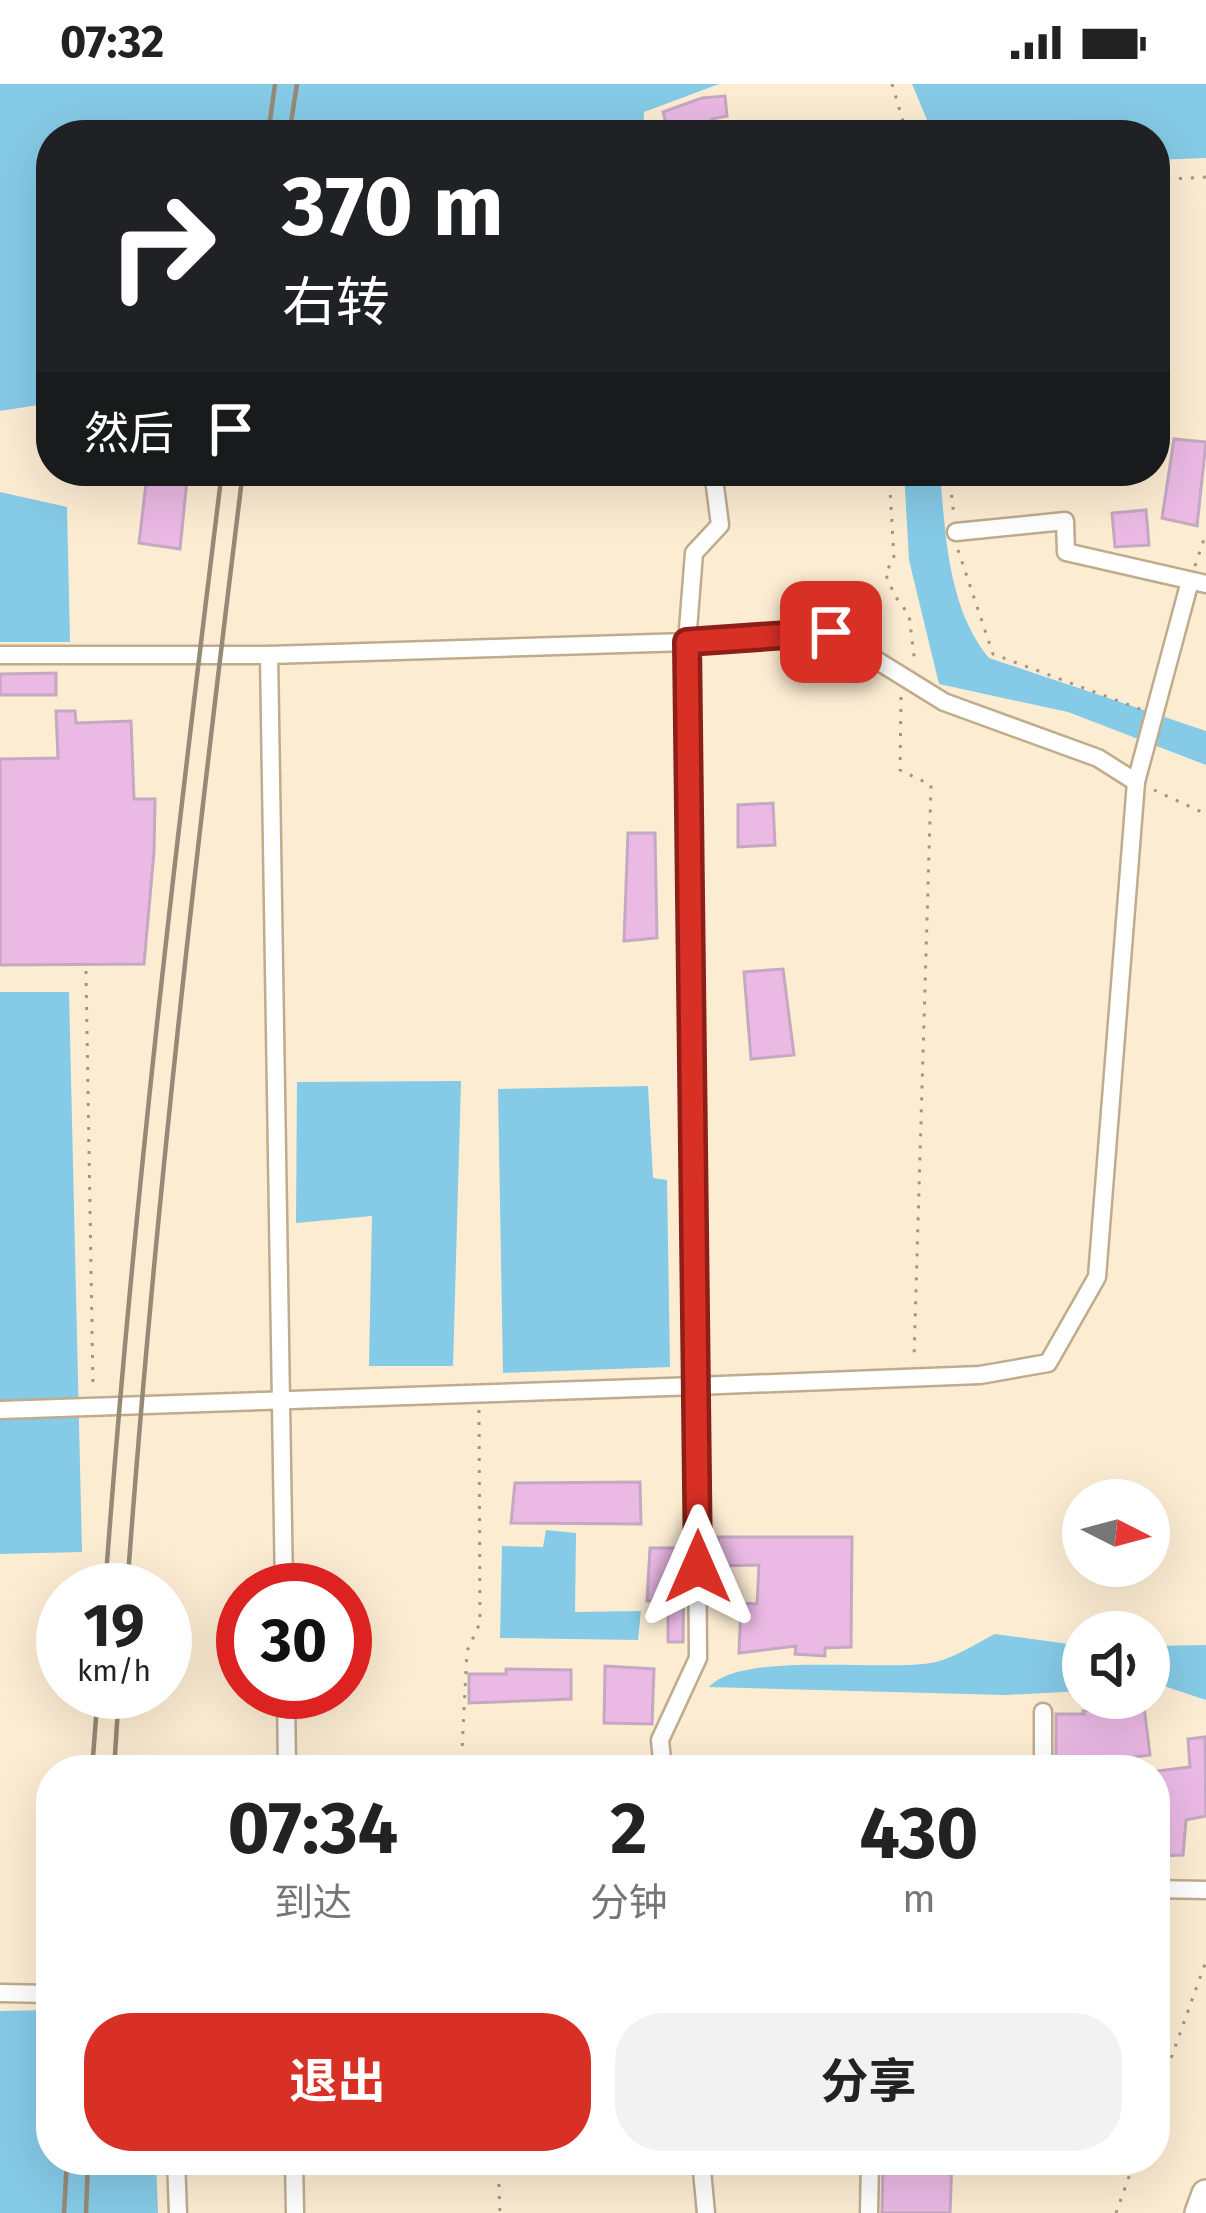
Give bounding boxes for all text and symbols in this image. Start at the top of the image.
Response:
text: 07:32 [60,15,164,69]
text: 370 m [282,156,504,257]
icon: right [84,168,240,324]
text: 右转 [282,271,390,335]
icon: arrive [198,396,264,462]
text: 然后 [84,407,174,461]
pin [780,581,882,683]
icon: arrive [798,599,864,665]
north arrow [1062,1479,1170,1587]
map controls [1062,1479,1170,1719]
position arrow [635,1504,761,1630]
speed limit sign: 30 [216,1563,372,1719]
text: 19 [83,1590,145,1662]
button: sound [1062,1611,1170,1719]
text: km/h [77,1653,151,1689]
text: 07:34 [228,1786,398,1872]
text: 2 [610,1786,647,1872]
text: 430 [859,1791,978,1877]
text: m [902,1876,936,1922]
text: 到达 [274,1880,352,1926]
text: 分钟 [590,1880,668,1926]
button: 退出 [84,2013,591,2151]
button: 分享 [615,2013,1122,2151]

